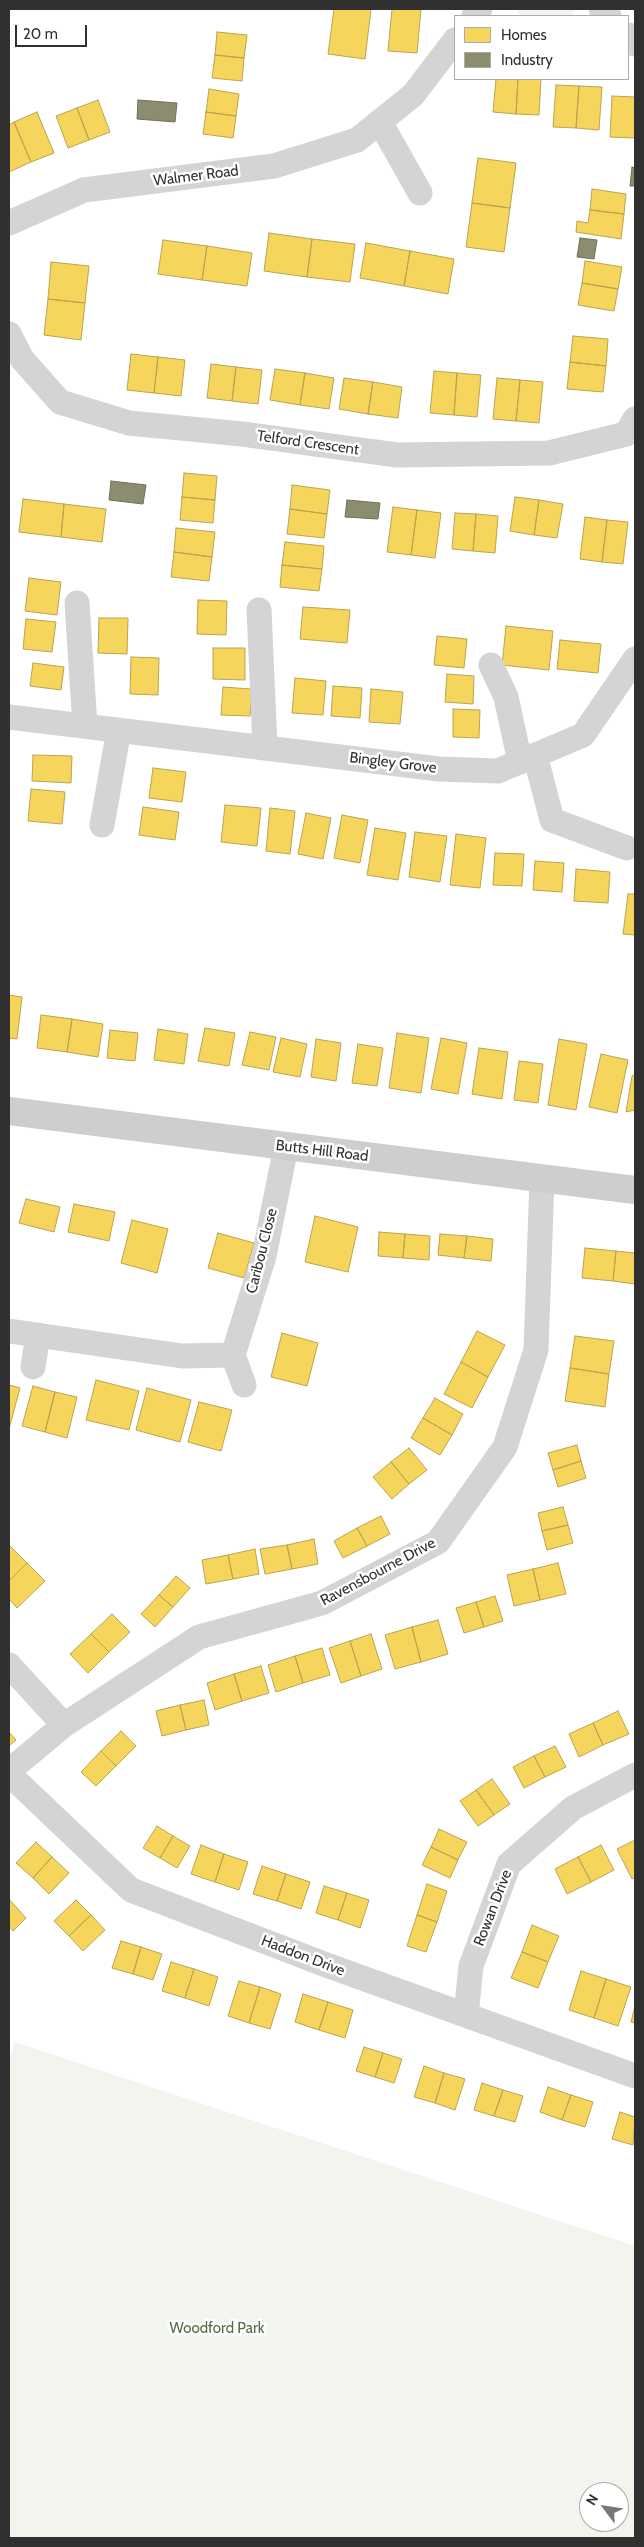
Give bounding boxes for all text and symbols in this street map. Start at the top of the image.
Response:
scale bar [18,15,90,47]
legend [454,15,629,80]
text: 20 m [23,25,58,43]
text: Homes [501,26,547,44]
text: Industry [501,51,553,69]
street label: Walmer Road [152,162,240,190]
street label: Telford Crescent [256,427,360,459]
street label: Bingley Grove [348,749,438,777]
street label: Butts Hill Road [275,1136,369,1166]
street label: Caribou Close [243,1207,281,1295]
street label: Ravensbourne Drive [317,1534,439,1610]
street label: Rowan Drive [470,1867,516,1949]
street label: Haddon Drive [259,1932,347,1980]
park label: Woodford Park [170,2320,264,2338]
north arrow [579,2482,629,2532]
text: N [582,2491,602,2509]

